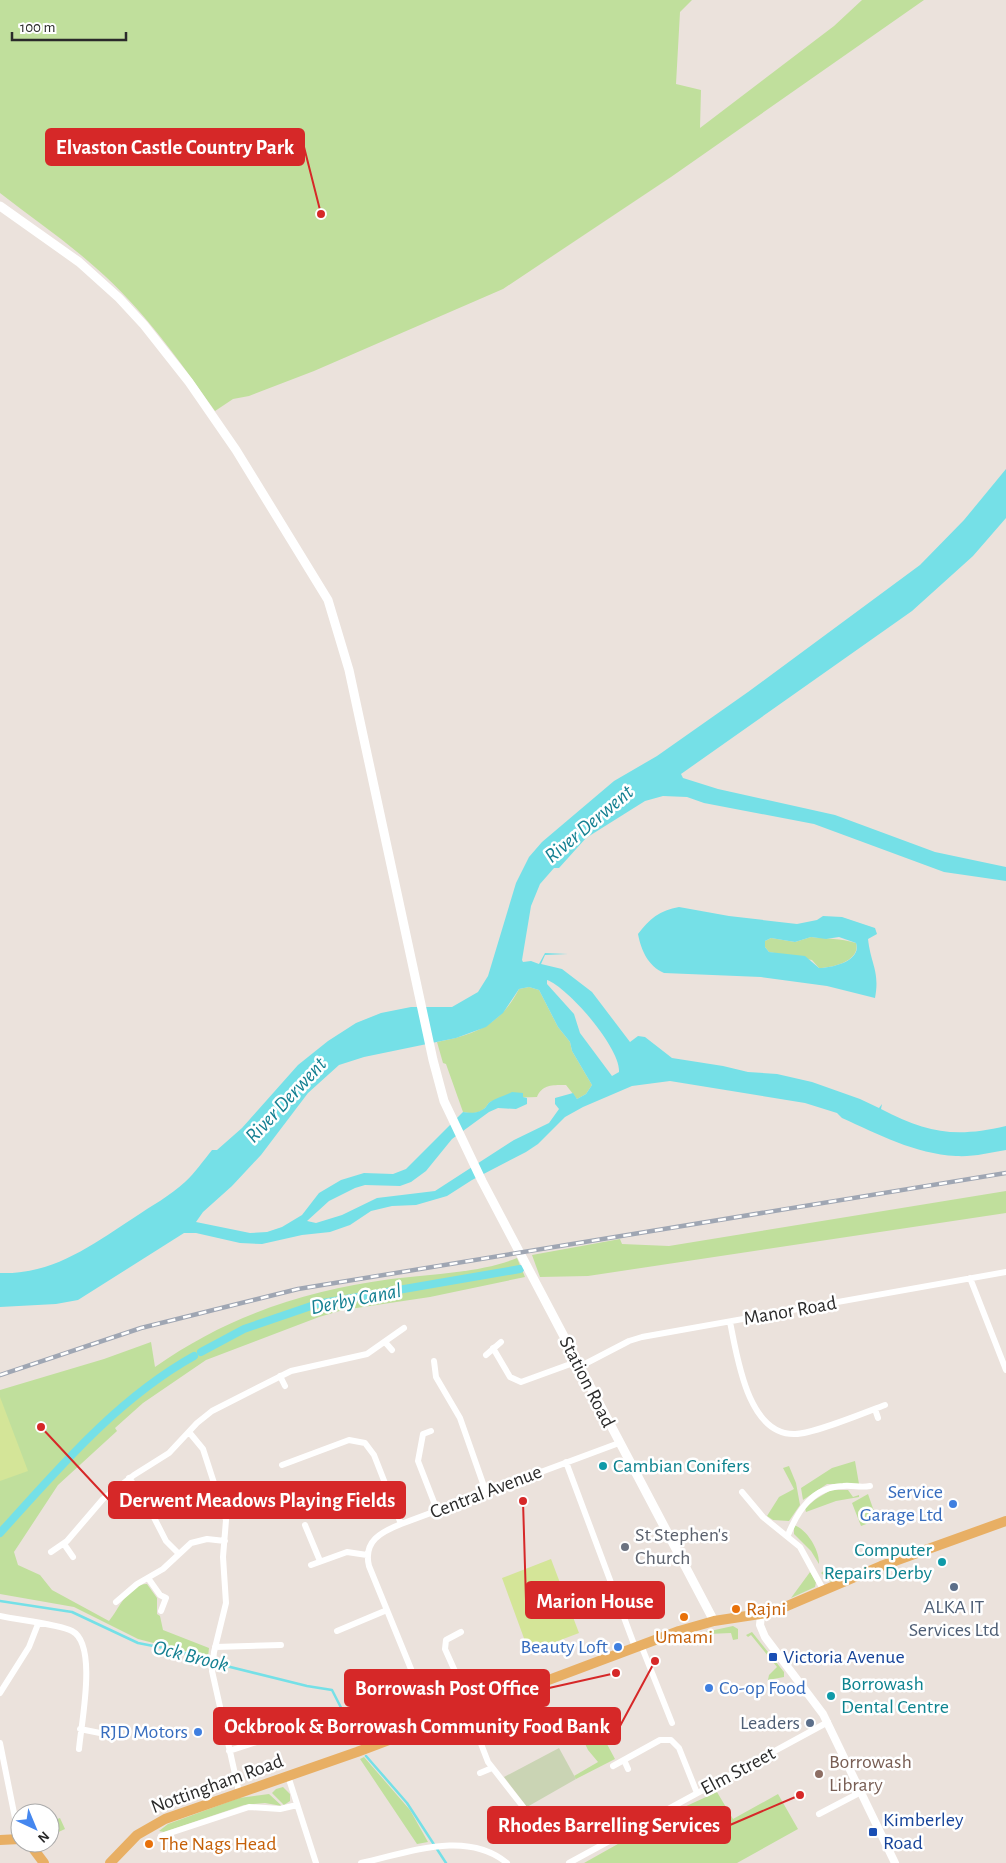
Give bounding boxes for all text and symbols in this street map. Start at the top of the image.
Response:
scale bar [12,10,126,42]
text: 100 m [20,20,55,35]
callout: Elvaston Castle Country Park [46,129,304,165]
text: Elvaston Castle Country Park [56,137,295,158]
water label: River Derwent [541,781,637,867]
water label: River Derwent [241,1053,331,1147]
water label: Derby Canal [309,1280,403,1318]
street label: Manor Road [742,1293,838,1329]
street label: Station Road [556,1333,618,1431]
place label: Cambian Conifers [613,1456,750,1476]
marker: Cambian Conifers [597,1460,609,1472]
street label: Central Avenue [427,1462,545,1522]
callout: Derwent Meadows Playing Fields [109,1482,405,1518]
place label: Service Garage Ltd [860,1482,943,1525]
text: Derwent Meadows Playing Fields [119,1490,395,1511]
marker: Service Garage Ltd [947,1498,959,1510]
place label: St Stephen's Church [635,1525,728,1568]
place label: Computer Repairs Derby [824,1540,933,1583]
marker: St Stephen's Church [619,1541,631,1553]
marker: Computer Repairs Derby [936,1556,948,1568]
marker: ALKA IT Services Ltd [948,1581,960,1593]
callout: Marion House [526,1582,664,1618]
text: Marion House [536,1591,654,1612]
place label: ALKA IT Services Ltd [909,1597,999,1640]
place label: Rajni [746,1599,786,1619]
marker: Rajni [730,1603,742,1615]
marker: Umami [678,1611,690,1623]
place label: Umami [655,1627,713,1647]
water label: Ock Brook [151,1637,231,1676]
place label: Beauty Loft [521,1637,609,1657]
marker: Beauty Loft [612,1641,624,1653]
place label: Victoria Avenue [783,1647,905,1667]
marker: Victoria Avenue [767,1651,779,1663]
callout: Borrowash Post Office [345,1670,549,1706]
place label: Borrowash Dental Centre [841,1674,949,1717]
text: Borrowash Post Office [355,1678,539,1699]
place label: Co-op Food [719,1678,806,1698]
marker: Co-op Food [703,1682,715,1694]
marker: Borrowash Dental Centre [825,1690,837,1702]
callout: Ockbrook & Borrowash Community Food Bank [214,1708,620,1744]
place label: Leaders [740,1713,800,1733]
text: Ockbrook & Borrowash Community Food Bank [224,1716,610,1737]
marker: Leaders [804,1717,816,1729]
place label: RJD Motors [100,1722,188,1742]
marker: RJD Motors [192,1726,204,1738]
street label: Elm Street [698,1743,779,1799]
street label: Nottingham Road [148,1751,286,1817]
place label: Borrowash Library [829,1752,912,1795]
marker: Borrowash Library [813,1768,825,1780]
north arrow [10,1803,60,1853]
callout: Rhodes Barrelling Services [488,1807,730,1843]
place label: Kimberley Road [883,1810,964,1853]
text: Rhodes Barrelling Services [498,1815,720,1836]
marker: Kimberley Road [867,1826,879,1838]
text: N [35,1828,52,1845]
place label: The Nags Head [159,1834,277,1854]
marker: The Nags Head [143,1838,155,1850]

